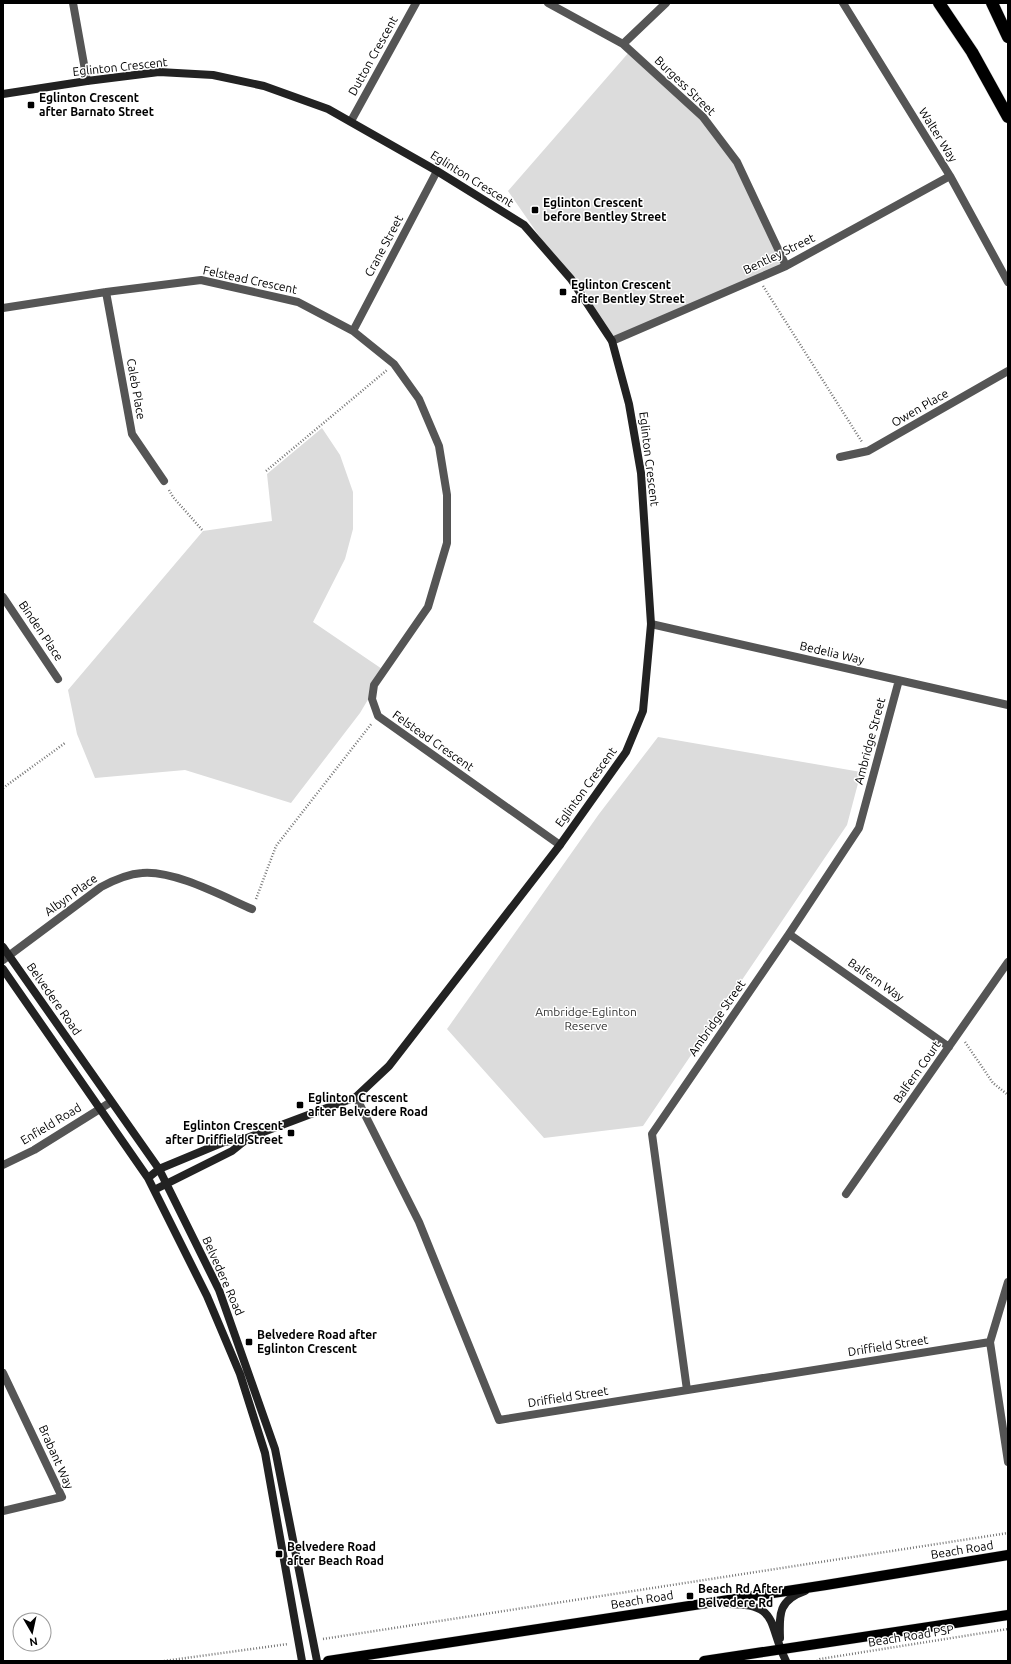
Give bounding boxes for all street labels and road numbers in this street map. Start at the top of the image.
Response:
street label: Dutton Crescent [345,14,400,98]
street label: Burgess Street [652,53,719,118]
street label: Eglinton Crescent [72,55,168,78]
street label: Walter Way [917,105,960,164]
street label: Eglinton Crescent [428,148,516,209]
street label: Crane Street [362,213,405,279]
street label: Bentley Street [741,231,817,276]
street label: Felstead Crescent [202,263,299,296]
street label: Caleb Place [125,357,148,420]
street label: Owen Place [889,386,951,429]
street label: Eglinton Crescent [637,411,662,507]
street label: Binden Place [17,598,66,663]
street label: Bedelia Way [799,639,866,666]
street label: Ambridge Street [852,696,887,786]
street label: Felstead Crescent [390,708,477,774]
street label: Eglinton Crescent [552,744,619,829]
street label: Albyn Place [42,871,100,918]
street label: Balfern Way [846,956,907,1004]
street label: Belvedere Road [25,960,84,1037]
street label: Ambridge Street [686,977,748,1058]
street label: Balfern Court [890,1038,943,1105]
street label: Enfield Road [18,1100,83,1147]
street label: Belvedere Road [200,1234,247,1317]
street label: Driffield Street [847,1333,929,1358]
street label: Driffield Street [527,1384,609,1409]
street label: Brabant Way [37,1423,76,1491]
street label: Beach Road [930,1538,994,1561]
street label: Beach Road [610,1588,674,1611]
street label: Beach Road PSP [867,1622,955,1649]

